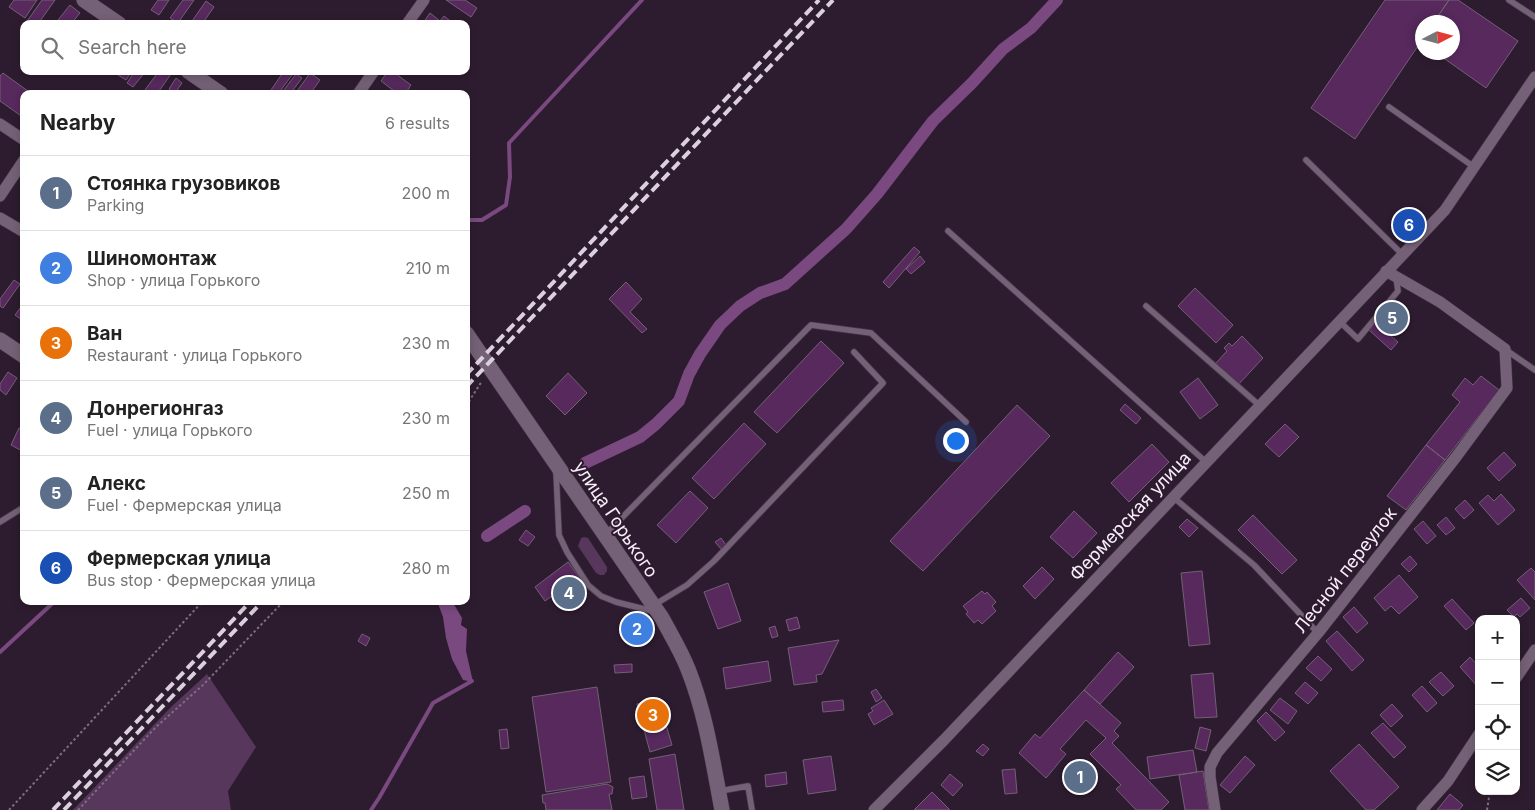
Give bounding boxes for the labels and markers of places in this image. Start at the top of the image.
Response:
pin: 6 [1393,206,1425,244]
pin: 5 [1376,299,1408,337]
pin: 4 [553,574,585,612]
pin: 2 [621,610,653,648]
pin: 3 [637,696,669,734]
pin: 1 [1064,758,1096,796]

